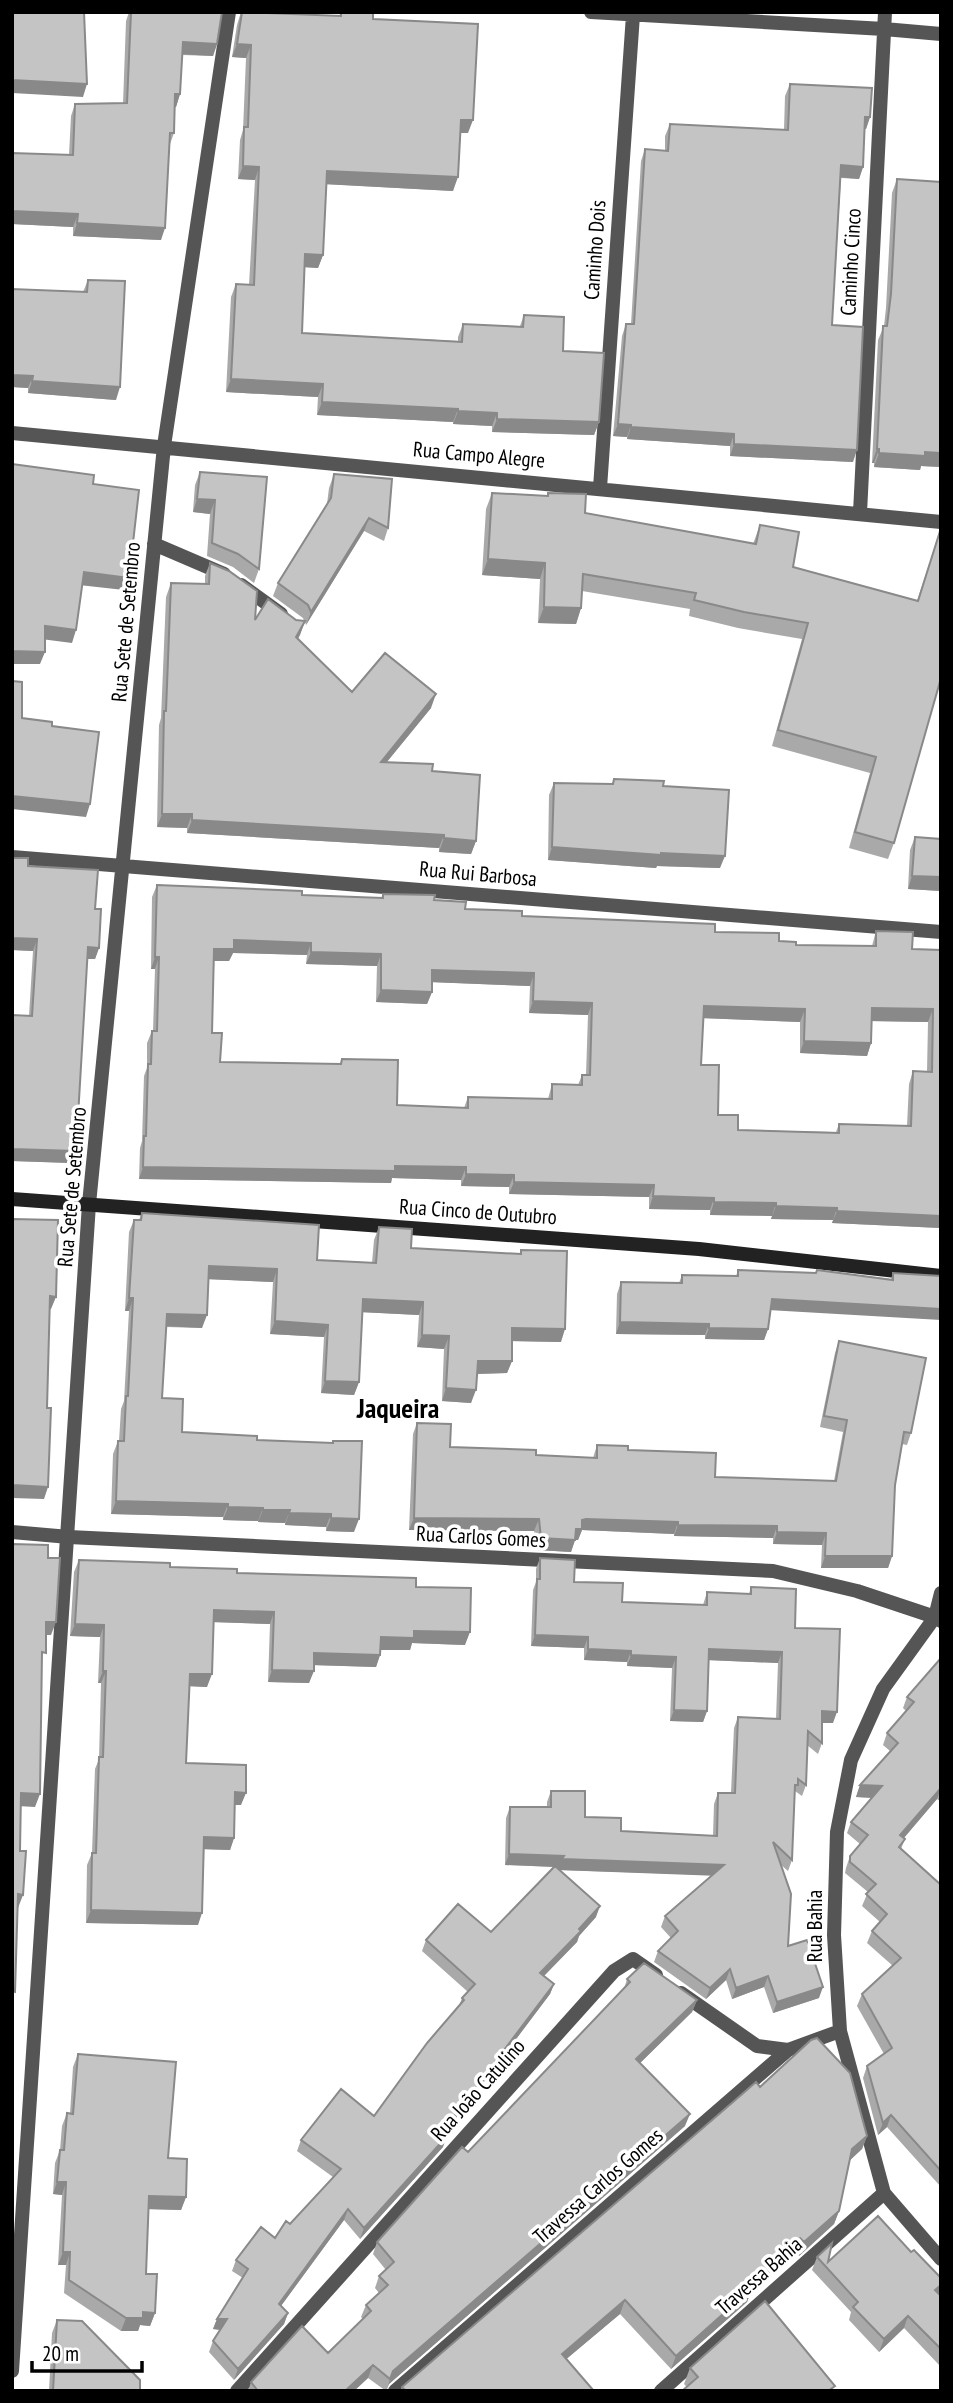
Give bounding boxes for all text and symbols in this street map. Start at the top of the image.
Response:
street label: Caminho Dois [578,199,611,301]
street label: Caminho Cinco [834,208,867,316]
street label: Rua Campo Alegre [412,435,546,474]
street label: Rua Sete de Setembro [105,541,146,703]
street label: Rua Rui Barbosa [418,855,538,892]
street label: Rua Sete de Setembro [51,1106,92,1268]
street label: Rua Cinco de Outubro [398,1193,558,1230]
district label: Jaqueira [356,1389,439,1426]
street label: Rua Carlos Gomes [415,1520,547,1553]
street label: Rua Bahia [801,1890,828,1962]
street label: Rua João Catulino [425,2033,531,2146]
street label: Travessa Carlos Gomes [527,2122,668,2249]
street label: Travessa Bahia [710,2231,808,2321]
scale bar [32,2330,142,2374]
text: 20 m [42,2340,79,2367]

